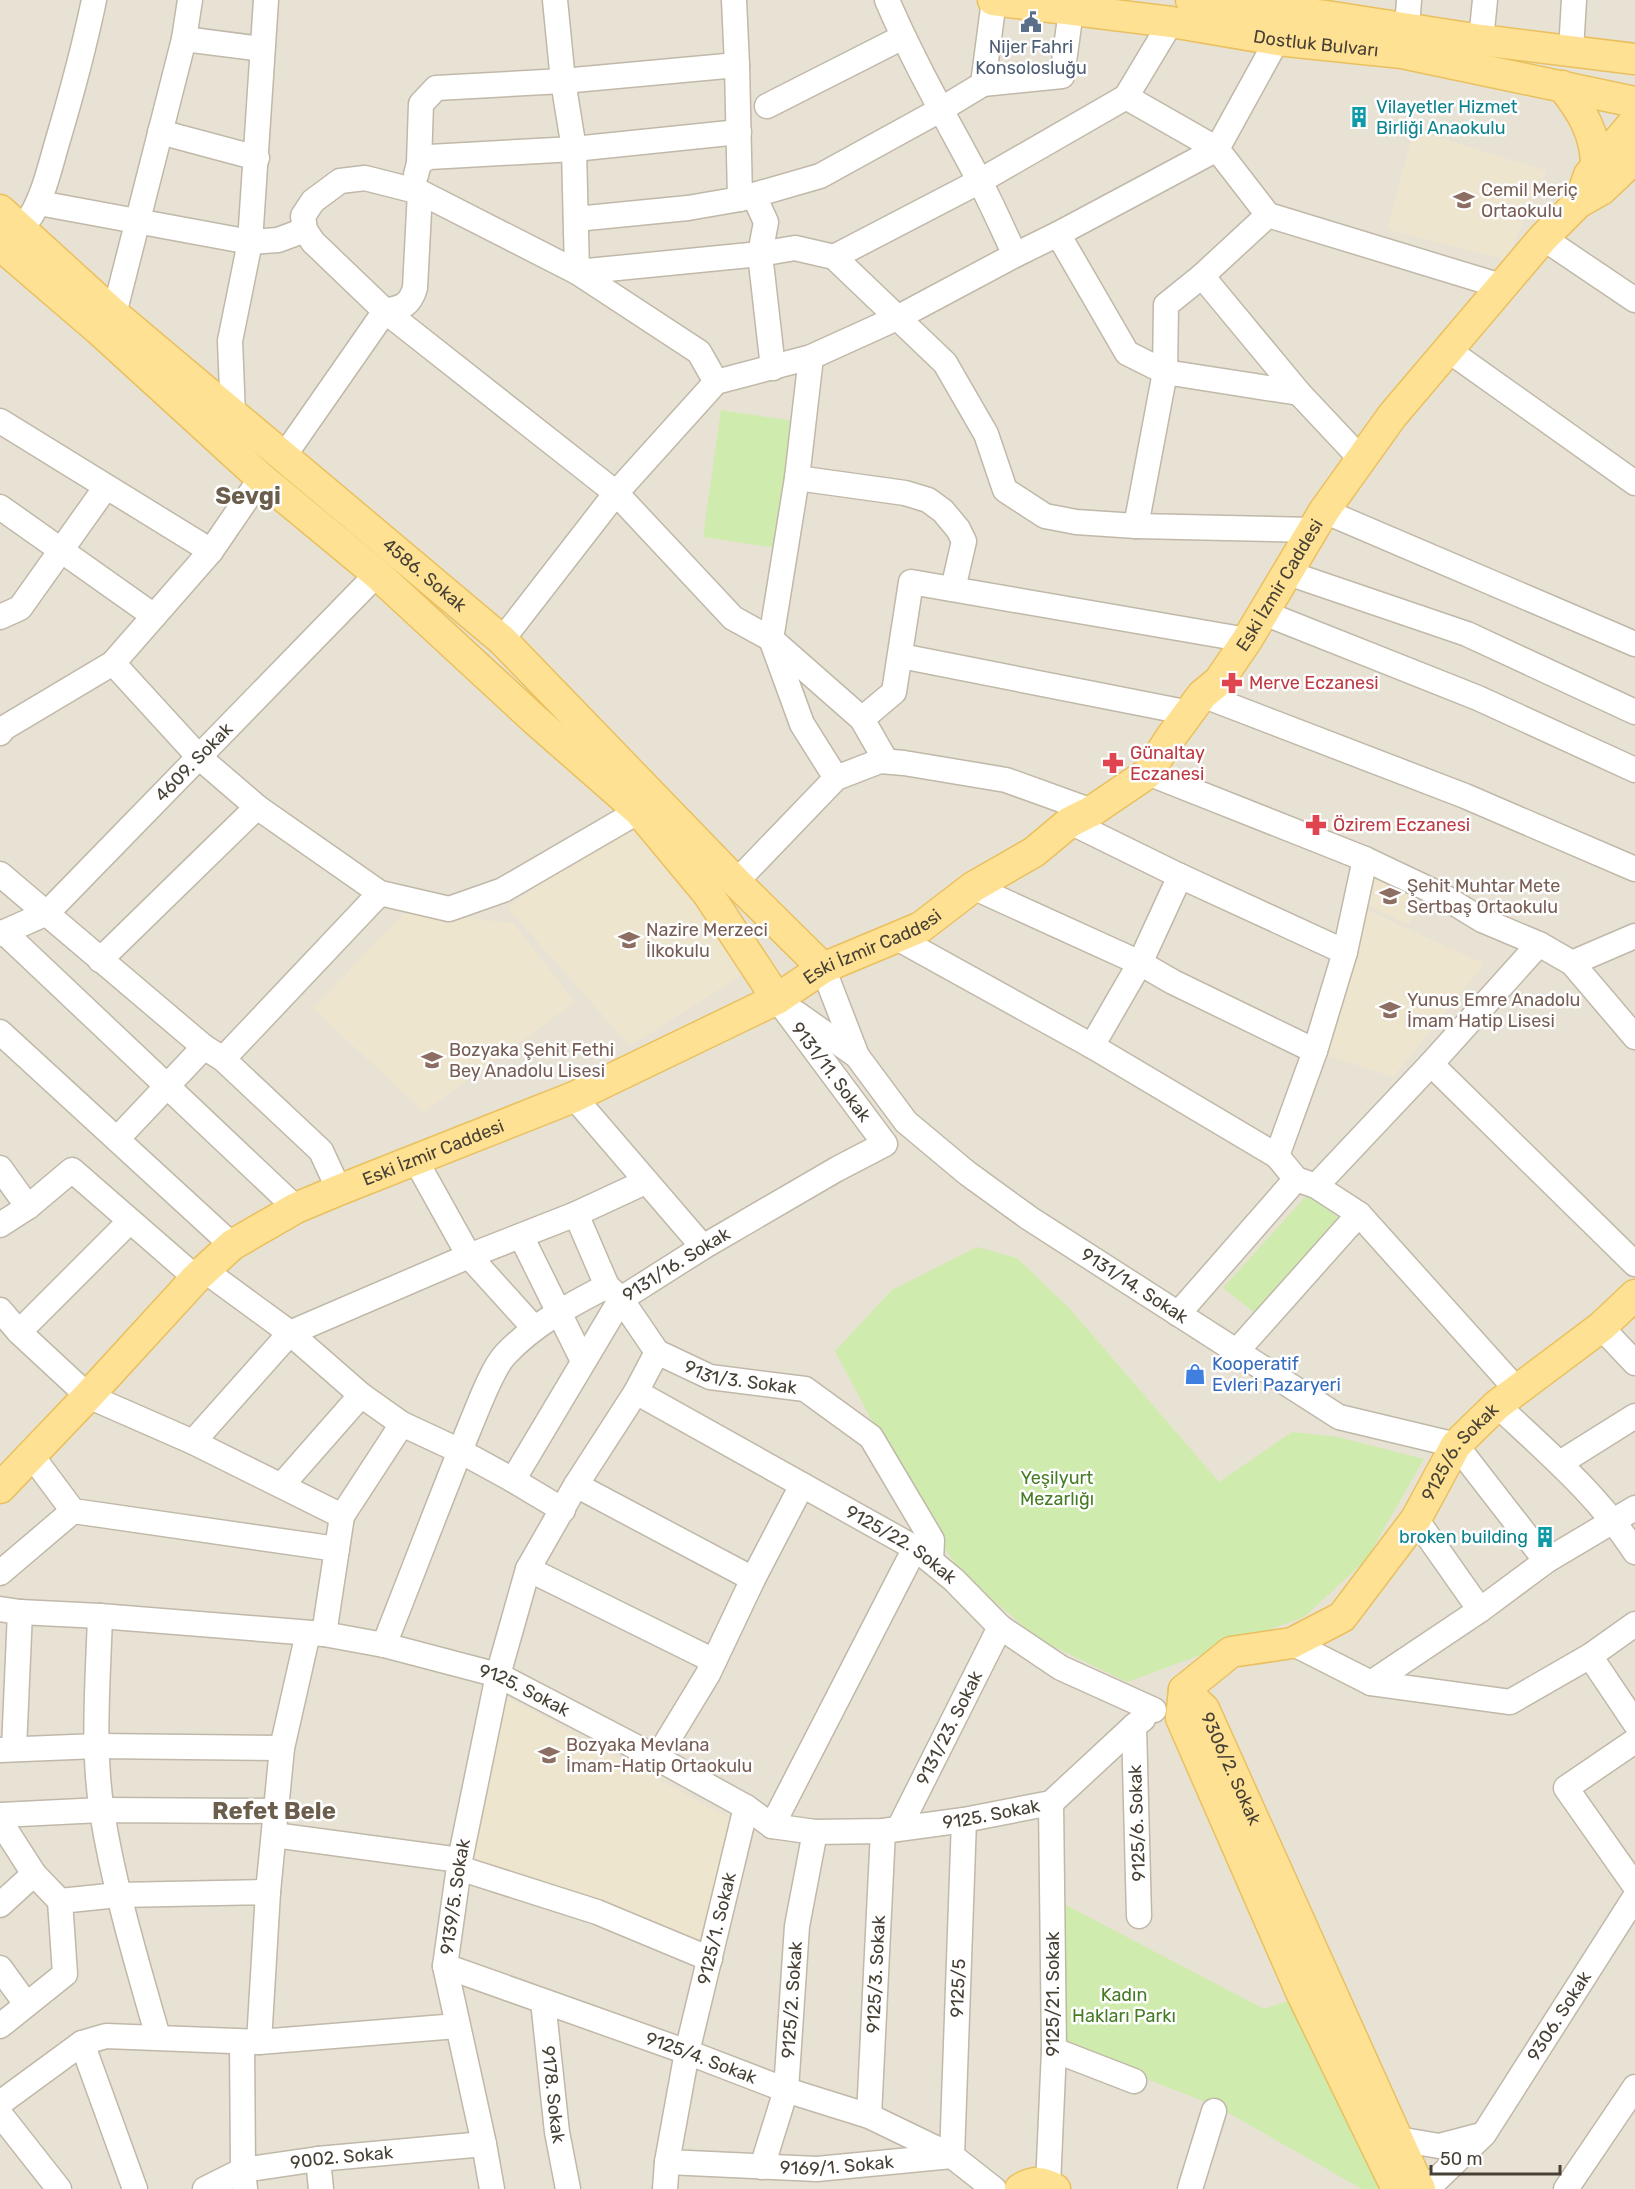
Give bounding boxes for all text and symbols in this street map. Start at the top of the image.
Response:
public building icon: Nijer Fahri Konsolosluğu [1019,10,1043,34]
street label: Dostluk Bulvarı [1252,25,1380,61]
place label: Nijer Fahri Konsolosluğu [975,36,1087,79]
place label: Vilayetler Hizmet Birliği Anaokulu [1376,96,1518,139]
building icon: Vilayetler Hizmet Birliği Anaokulu [1347,105,1371,129]
place label: Cemil Meriç Ortaokulu [1481,179,1578,222]
school or university icon: Cemil Meriç Ortaokulu [1452,188,1476,212]
district label: Sevgi [215,482,281,510]
street label: Eski İzmir Caddesi [1231,515,1328,656]
street label: 4586. Sokak [378,533,472,617]
pharmacy icon: Merve Eczanesi [1220,671,1244,695]
place label: Merve Eczanesi [1249,672,1379,694]
street label: 4609. Sokak [150,717,238,806]
place label: Günaltay Eczanesi [1130,742,1205,785]
pharmacy icon: Günaltay Eczanesi [1101,751,1125,775]
pharmacy icon: Özirem Eczanesi [1304,813,1328,837]
place label: Özirem Eczanesi [1333,814,1470,836]
place label: Şehit Muhtar Mete Sertbaş Ortaokulu [1407,875,1560,918]
school or university icon: Şehit Muhtar Mete Sertbaş Ortaokulu [1378,884,1402,908]
street label: Eski İzmir Caddesi [799,904,946,989]
place label: Nazire Merzeci İlkokulu [646,919,768,962]
school or university icon: Nazire Merzeci İlkokulu [617,928,641,952]
place label: Yunus Emre Anadolu İmam Hatip Lisesi [1407,989,1580,1032]
school or university icon: Yunus Emre Anadolu İmam Hatip Lisesi [1378,998,1402,1022]
street label: 9131/11. Sokak [786,1018,876,1127]
place label: Bozyaka Şehit Fethi Bey Anadolu Lisesi [449,1039,614,1082]
school or university icon: Bozyaka Şehit Fethi Bey Anadolu Lisesi [420,1048,444,1072]
street label: Eski İzmir Caddesi [359,1115,507,1191]
street label: 9131/16. Sokak [618,1222,735,1306]
street label: 9131/14. Sokak [1077,1243,1193,1328]
place label: Kooperatif Evleri Pazaryeri [1212,1353,1341,1396]
street label: 9131/3. Sokak [680,1355,799,1399]
shop icon: Kooperatif Evleri Pazaryeri [1183,1362,1207,1386]
street label: 9125/6. Sokak [1417,1398,1504,1505]
park label: Yeşilyurt Mezarlığı [1020,1467,1094,1510]
street label: 9125/22. Sokak [842,1500,961,1589]
building icon: broken building [1533,1525,1557,1549]
place label: broken building [1399,1526,1528,1548]
street label: 9125. Sokak [477,1659,574,1722]
street label: 9131/23. Sokak [911,1666,988,1789]
street label: 9306/2. Sokak [1196,1709,1266,1829]
place label: Bozyaka Mevlana İmam-Hatip Ortaokulu [566,1734,752,1777]
school or university icon: Bozyaka Mevlana İmam-Hatip Ortaokulu [537,1743,561,1767]
street label: 9125/6. Sokak [1124,1763,1150,1882]
street label: 9125. Sokak [941,1794,1042,1834]
district label: Refet Bele [212,1797,336,1825]
street label: 9139/5. Sokak [436,1836,475,1956]
street label: 9125/1. Sokak [693,1869,741,1987]
street label: 9125/3. Sokak [862,1914,890,2034]
street label: 9125/21. Sokak [1042,1931,1064,2057]
street label: 9125/2. Sokak [777,1940,807,2059]
street label: 9125/5 [946,1958,970,2018]
street label: 9306. Sokak [1522,1966,1596,2065]
park label: Kadın Hakları Parkı [1072,1984,1176,2027]
street label: 9125/4. Sokak [642,2027,760,2089]
street label: 9178. Sokak [537,2045,570,2146]
scale bar [1431,2138,1560,2176]
street label: 9002. Sokak [289,2141,395,2174]
text: 50 m [1440,2148,1483,2170]
street label: 9169/1. Sokak [779,2151,895,2180]

